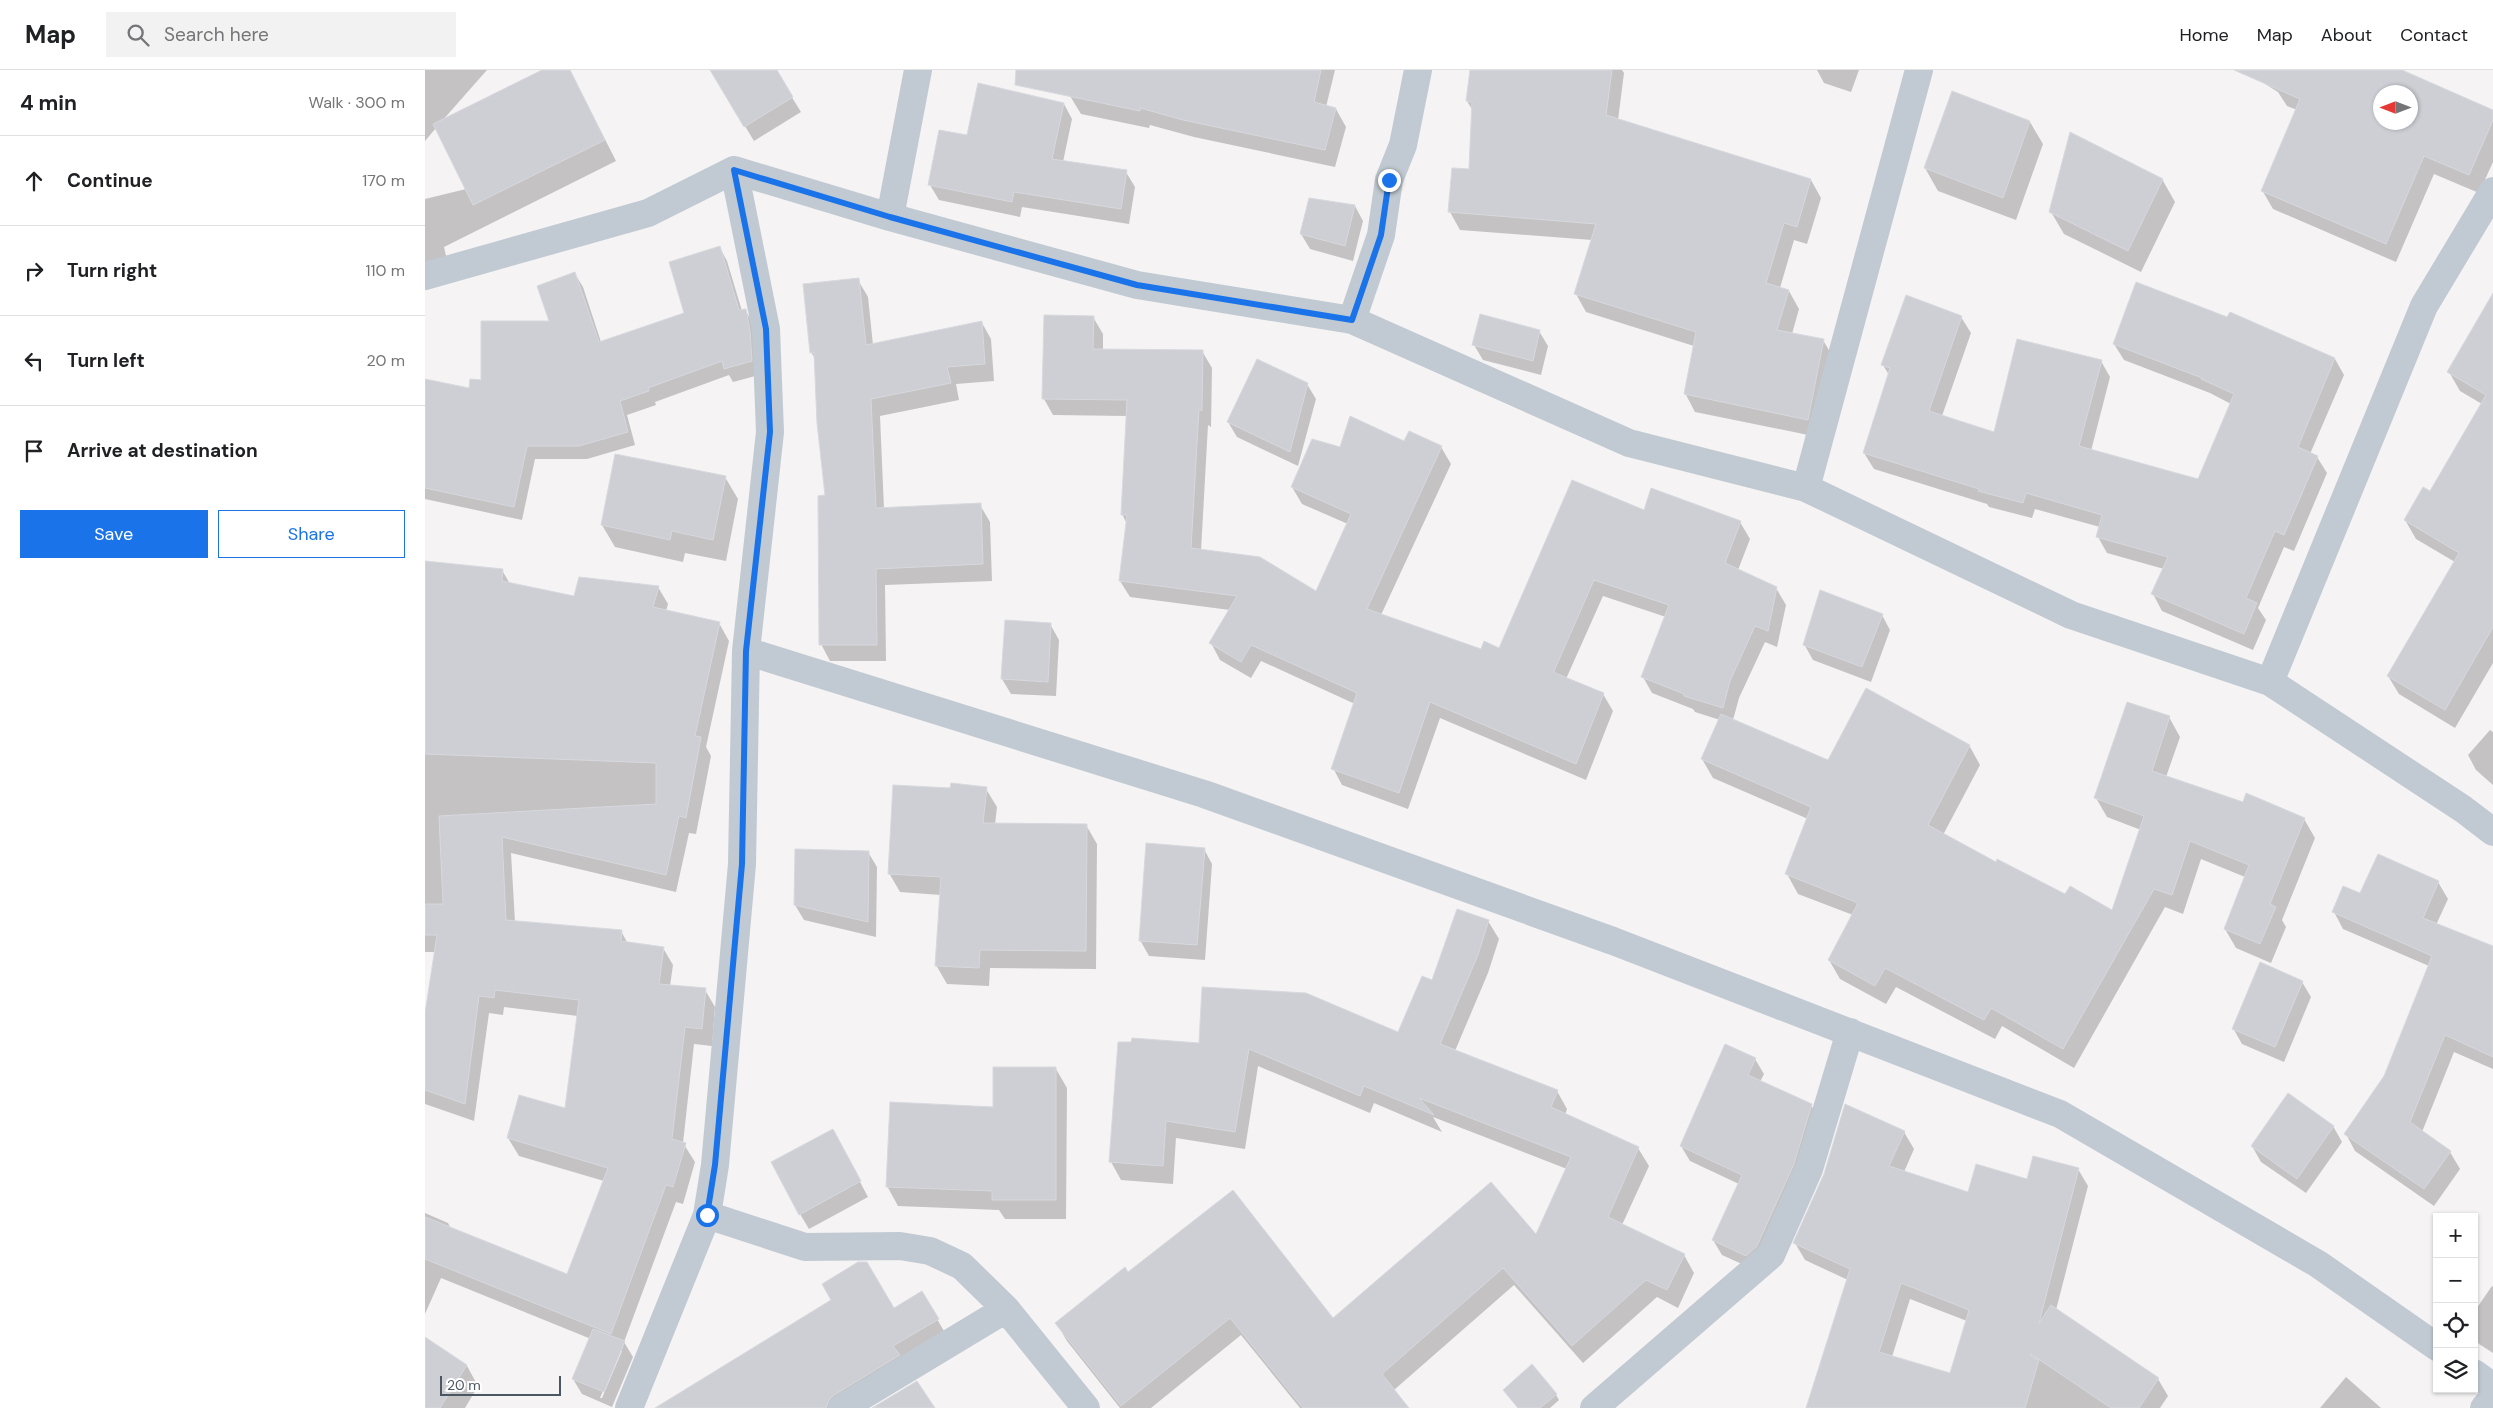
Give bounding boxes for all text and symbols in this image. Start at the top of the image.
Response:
search box [106,12,456,57]
text: Map [25,19,76,50]
icon: search [124,21,152,49]
text: Search here [164,22,269,47]
text: Home [2179,23,2229,47]
text: Map [2257,23,2293,47]
text: About [2321,23,2372,47]
text: Contact [2400,23,2468,47]
north arrow [2373,85,2418,130]
text: 4 min [20,89,77,117]
text: Walk · 300 m [308,92,405,113]
icon: ahead [20,167,48,195]
text: Continue [67,168,153,193]
route end [1378,169,1401,192]
text: 170 m [362,170,405,191]
icon: right [20,257,48,285]
text: Turn right [67,258,157,283]
text: 110 m [366,260,405,281]
icon: left [20,347,48,375]
text: Turn left [67,348,145,373]
text: 20 m [366,350,405,371]
icon: arrive [20,437,48,465]
text: Arrive at destination [67,438,258,463]
button: Save [20,510,208,558]
button: Share [218,510,405,558]
route start [696,1204,719,1227]
map controls [2433,1213,2478,1393]
button: + [2433,1213,2478,1258]
button: − [2433,1258,2478,1303]
button: locate [2433,1303,2478,1348]
button: layers [2433,1348,2478,1393]
scale bar [440,1373,561,1396]
text: 20 m [447,1376,481,1394]

